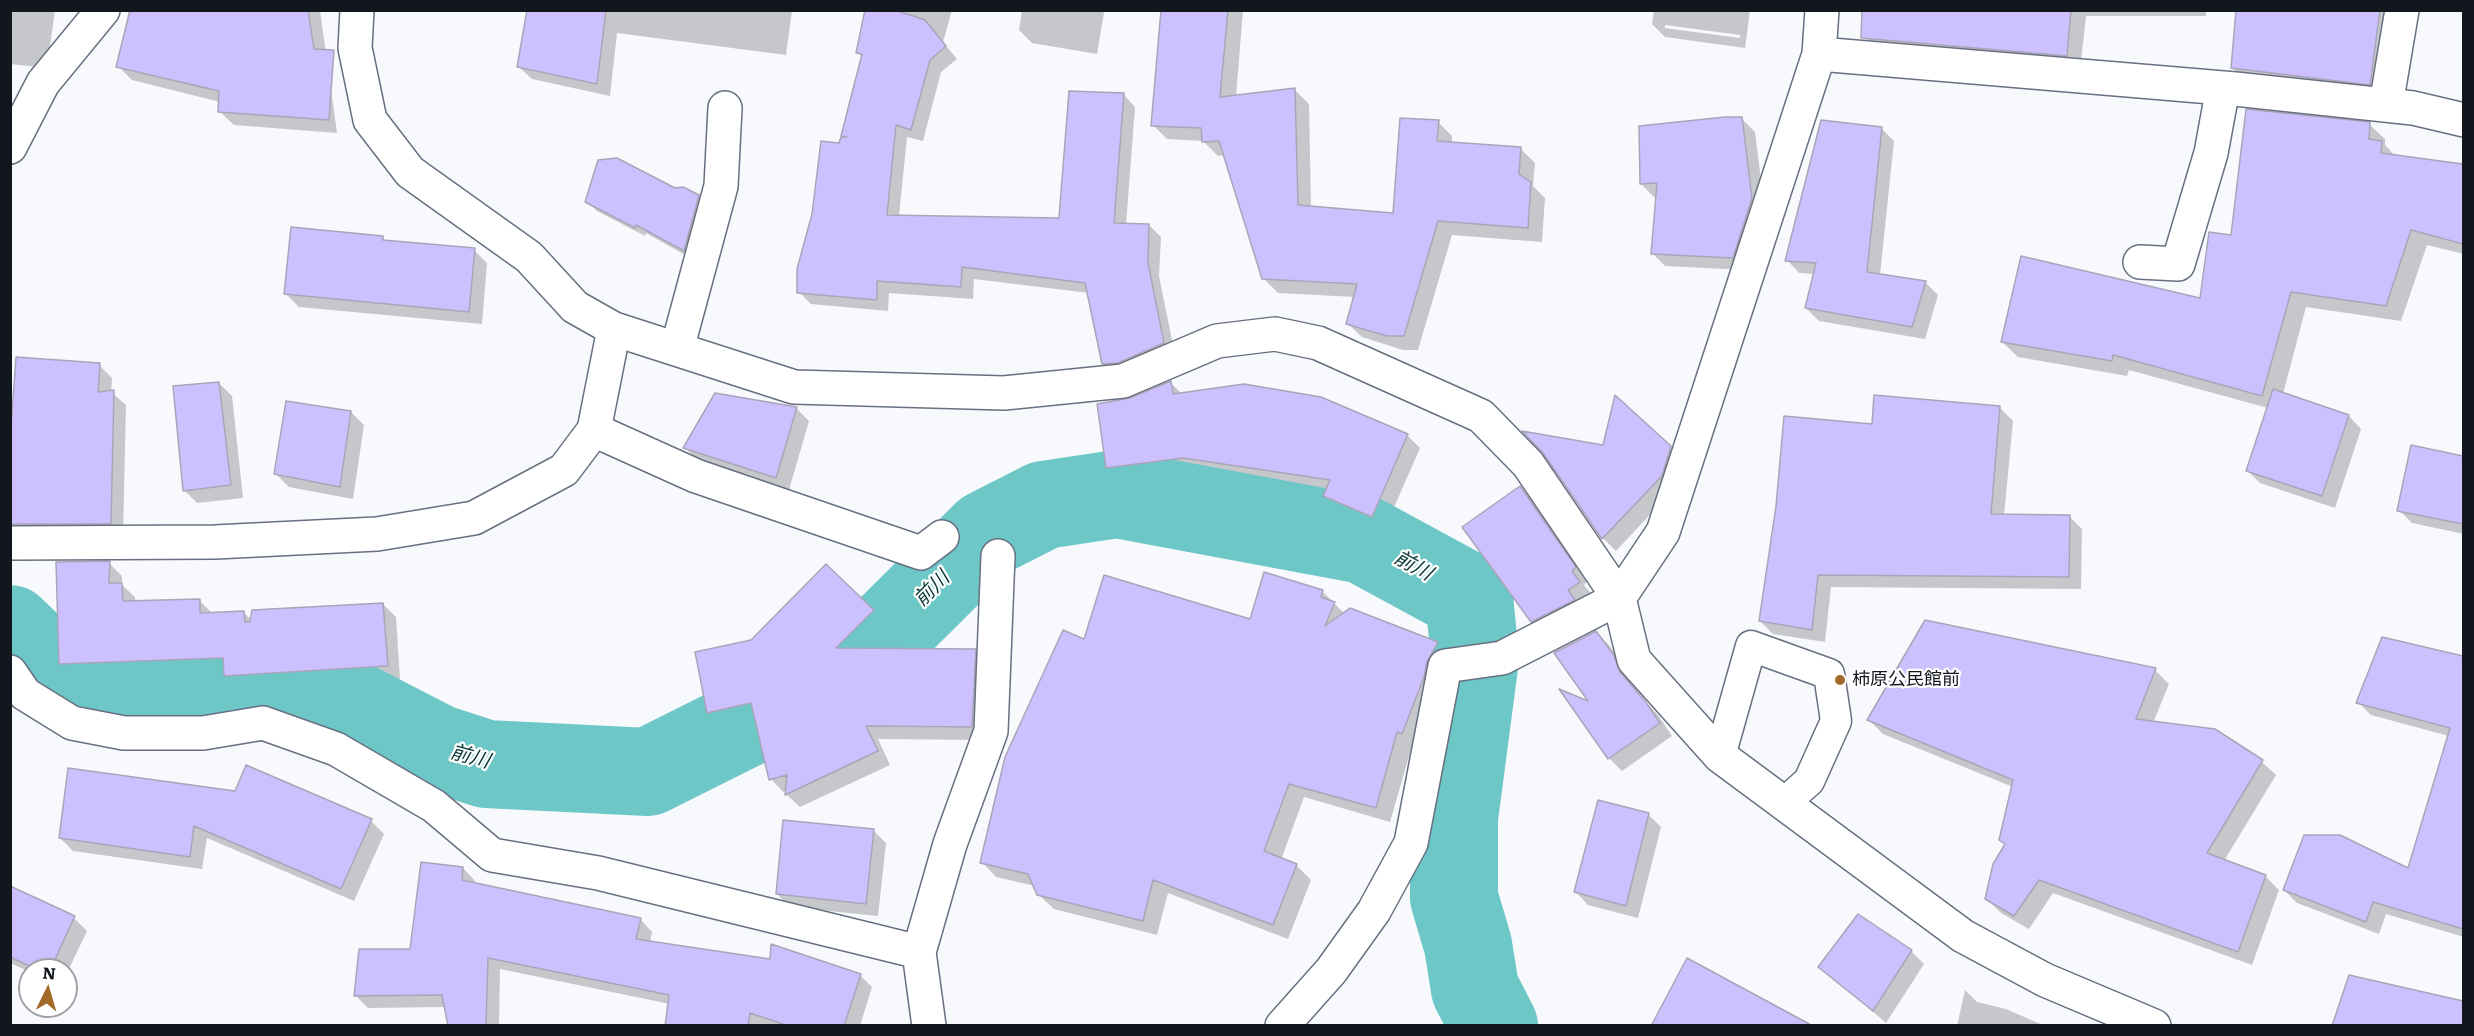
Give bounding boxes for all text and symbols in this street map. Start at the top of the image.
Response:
water label: 前川 [1390,546,1436,586]
water label: 前川 [909,566,955,612]
place label: 柿原公民館前 [1852,669,1960,691]
marker: 柿原公民館前 [1833,673,1847,687]
water label: 前川 [448,740,492,774]
north arrow [18,958,78,1018]
text: N [42,960,57,985]

